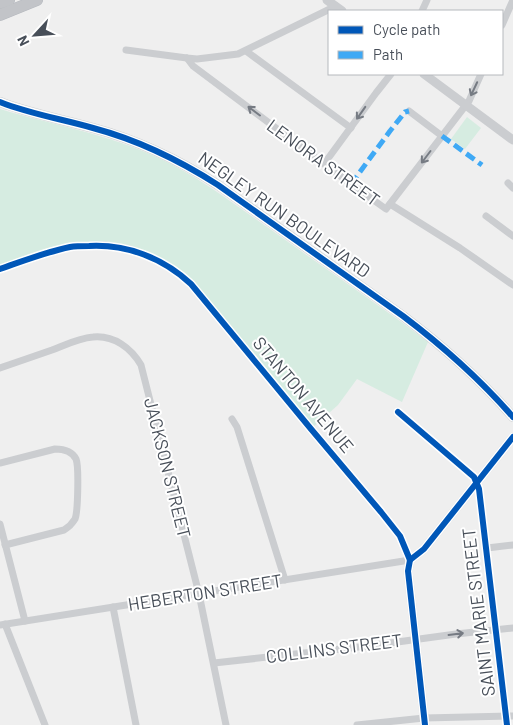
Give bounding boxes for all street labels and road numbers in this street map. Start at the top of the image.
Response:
street label: LENORA STREET [263,114,384,211]
street label: NEGLEY RUN BOULEVARD [194,146,375,282]
street label: STANTON AVENUE [249,332,359,457]
street label: JACKSON STREET [140,395,196,540]
street label: SAINT MARIE STREET [457,527,499,698]
street label: HEBERTON STREET [126,569,283,615]
street label: COLLINS STREET [265,629,403,667]

